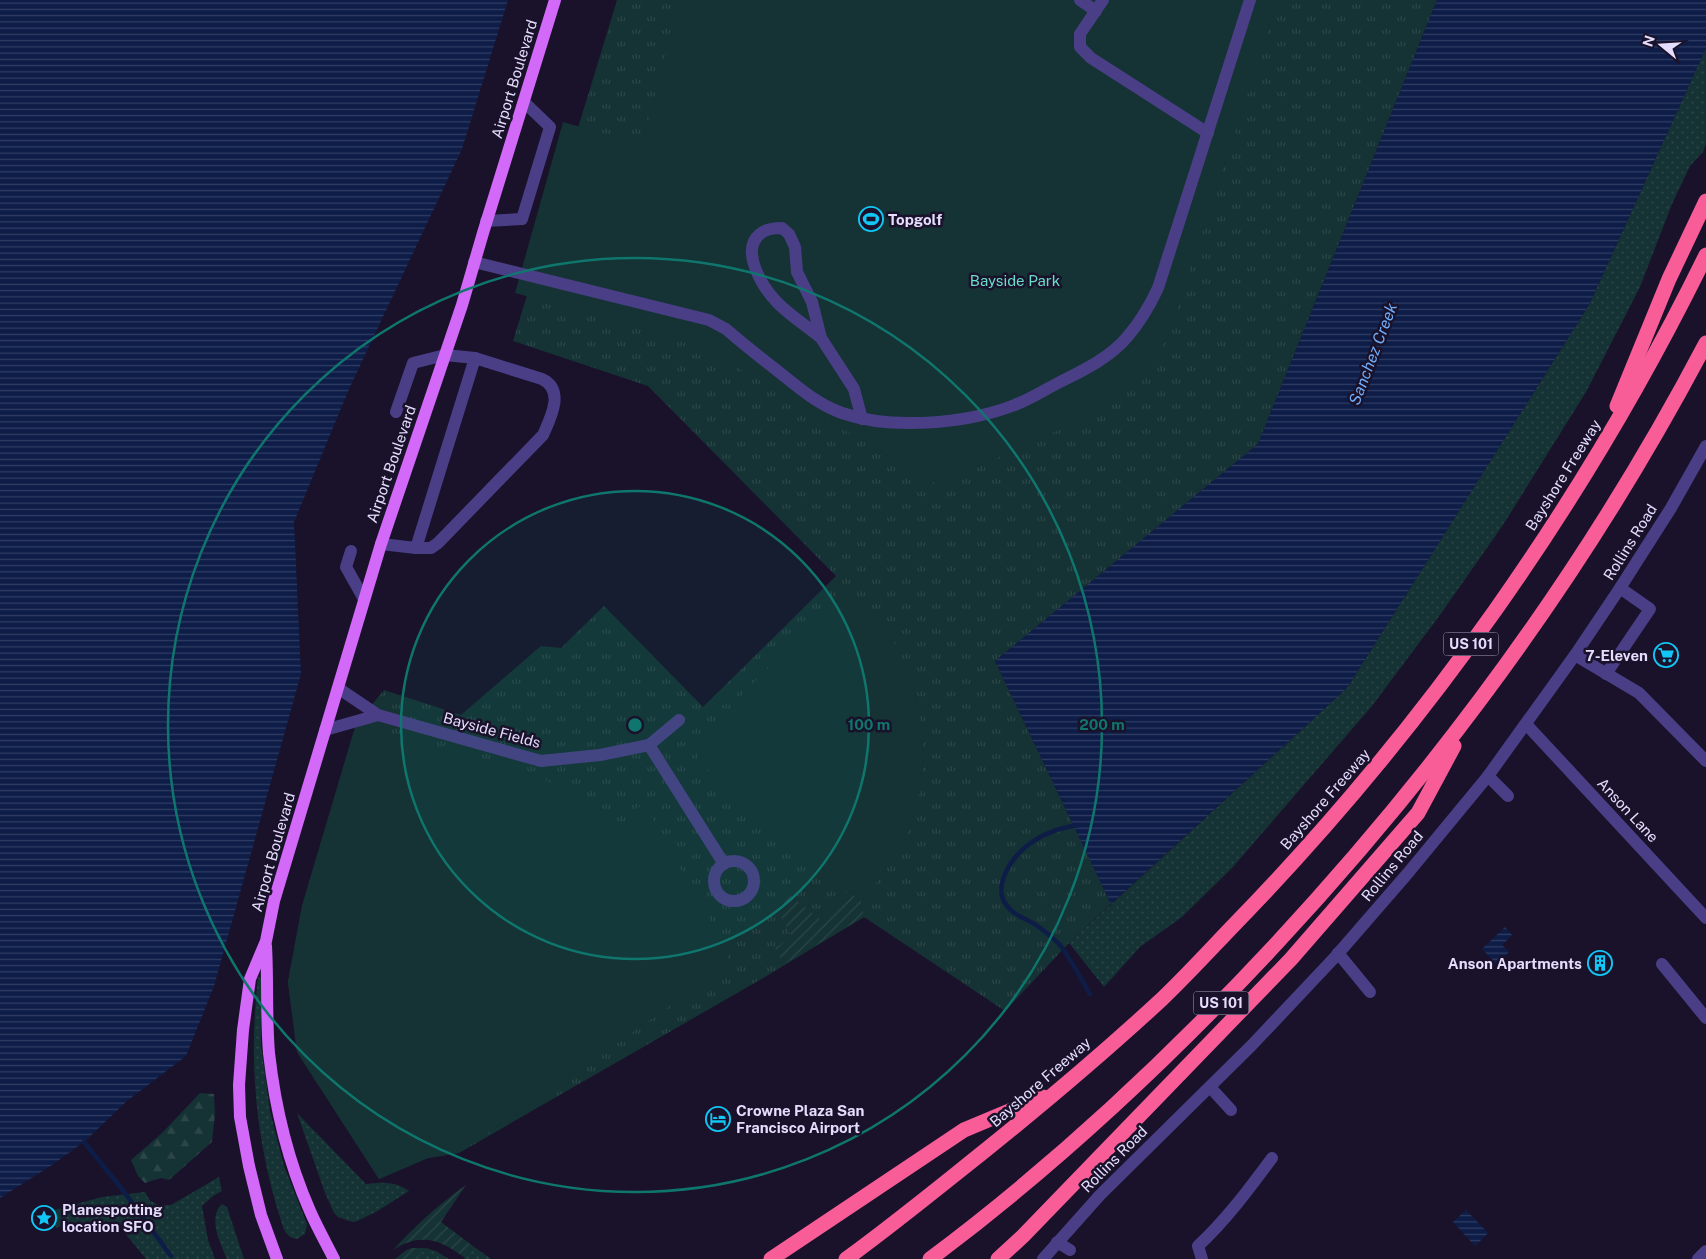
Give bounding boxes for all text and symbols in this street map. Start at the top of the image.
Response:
street label: Airport Boulevard [488,18,540,140]
north arrow [1636,20,1686,70]
text: N [1639,33,1658,49]
sports icon: Topgolf [858,206,884,232]
place label: Topgolf [888,211,942,228]
park label: Bayside Park [970,272,1060,289]
water label: Sanchez Creek [1345,300,1401,408]
street label: Airport Boulevard [363,403,419,525]
street label: Bayshore Freeway [1522,416,1604,534]
street label: Rollins Road [1600,501,1660,583]
road number: US 101 [1444,633,1498,656]
supermarket icon: 7-Eleven [1653,642,1679,668]
place label: 7-Eleven [1585,647,1648,664]
street label: Bayside Fields [441,709,543,751]
centre of rings [626,716,644,734]
text: 100 m [848,716,890,733]
text: 200 m [1079,716,1125,733]
street label: Bayshore Freeway [1277,745,1373,853]
street label: Anson Lane [1594,774,1662,846]
street label: Airport Boulevard [248,790,298,914]
street label: Rollins Road [1358,827,1426,905]
building icon: Anson Apartments [1587,950,1613,976]
place label: Anson Apartments [1448,955,1582,972]
road number: US 101 [1194,991,1248,1014]
street label: Bayshore Freeway [986,1034,1094,1130]
place label: Crowne Plaza San Francisco Airport [736,1102,864,1136]
hotel icon: Crowne Plaza San Francisco Airport [705,1106,731,1132]
street label: Rollins Road [1077,1122,1151,1196]
place label: Planespotting location SFO [62,1201,163,1235]
place icon: Planespotting location SFO [31,1205,57,1231]

